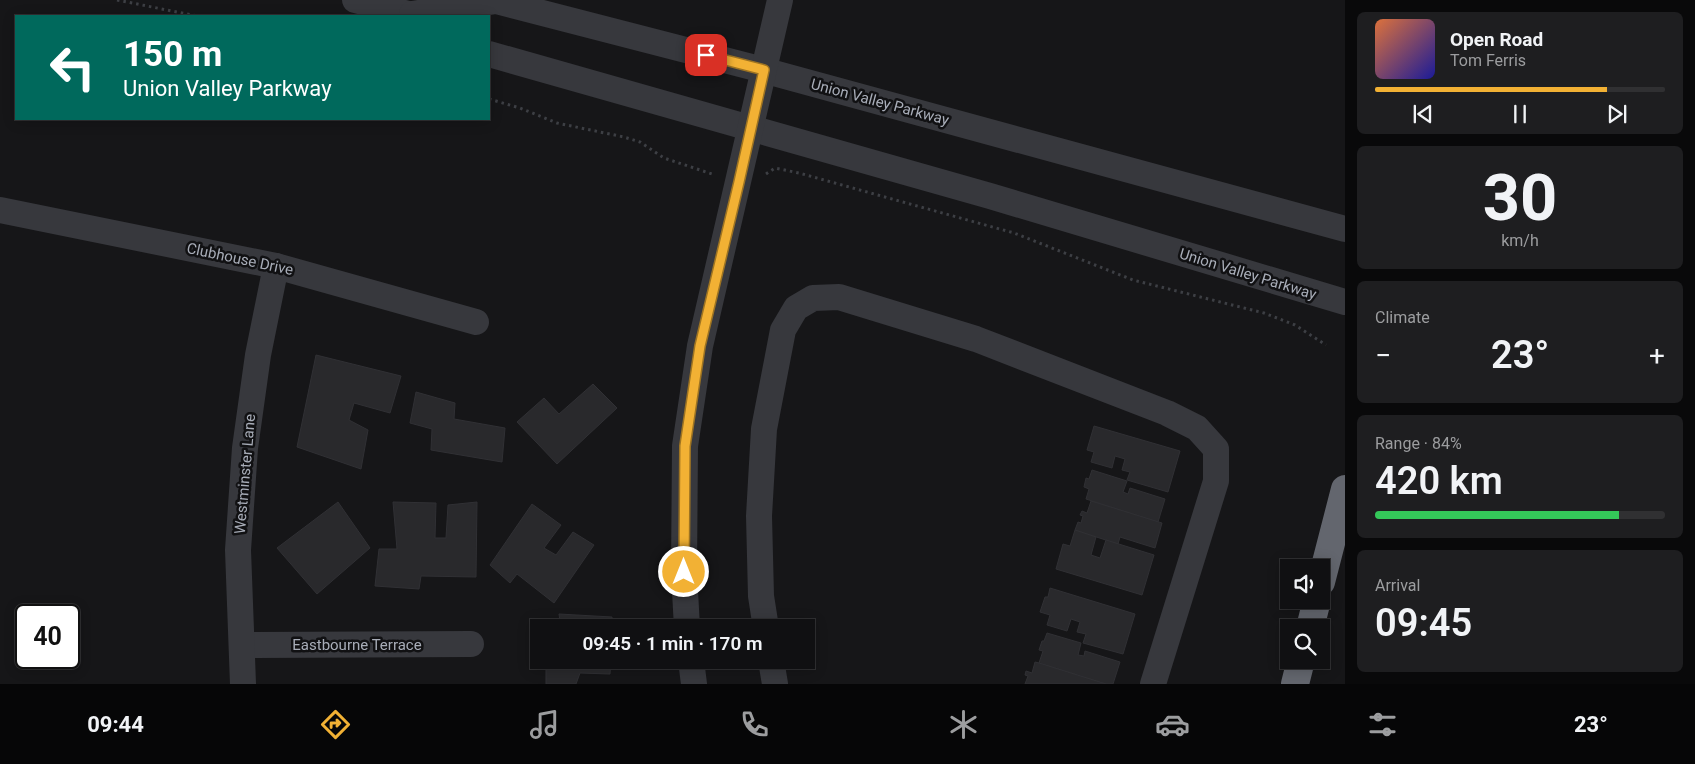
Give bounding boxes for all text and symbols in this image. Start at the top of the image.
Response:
text: Open Road [1450,28,1543,51]
text: 150 m [123,34,222,75]
pin [685,34,727,76]
icon: left [40,35,105,100]
icon: arrive [692,41,720,69]
text: Tom Ferris [1450,51,1526,70]
street label: Union Valley Parkway [809,75,951,129]
text: Union Valley Parkway [123,76,332,101]
icon: previous [1409,100,1437,128]
icon: pause [1506,100,1534,128]
icon: next [1603,100,1631,128]
text: 30 [1483,160,1557,236]
text: km/h [1501,231,1539,250]
street label: Clubhouse Drive [185,239,295,279]
street label: Union Valley Parkway [1177,245,1319,303]
text: Climate [1375,308,1430,327]
text: 23° [1491,333,1549,377]
text: − [1375,339,1391,372]
text: + [1649,339,1665,372]
street label: Westminster Lane [231,413,259,535]
text: Range · 84% [1375,434,1462,453]
text: 420 km [1375,459,1503,503]
position arrow [657,545,709,597]
map controls [1280,559,1330,669]
button: sound [1280,559,1330,609]
text: Arrival [1375,576,1420,595]
text: 09:45 [1375,601,1472,645]
speed limit sign: 40 [15,604,80,669]
button: search [1280,619,1330,669]
text: 09:45 · 1 min · 170 m [582,632,763,655]
street label: Eastbourne Terrace [292,636,422,654]
icon: directions [318,707,353,742]
icon: music [527,707,562,742]
icon: phone [737,707,772,742]
icon: climate [946,707,981,742]
icon: car [1155,707,1190,742]
icon: filters [1365,707,1400,742]
text: 09:44 [87,712,144,737]
text: 23° [1574,712,1608,737]

